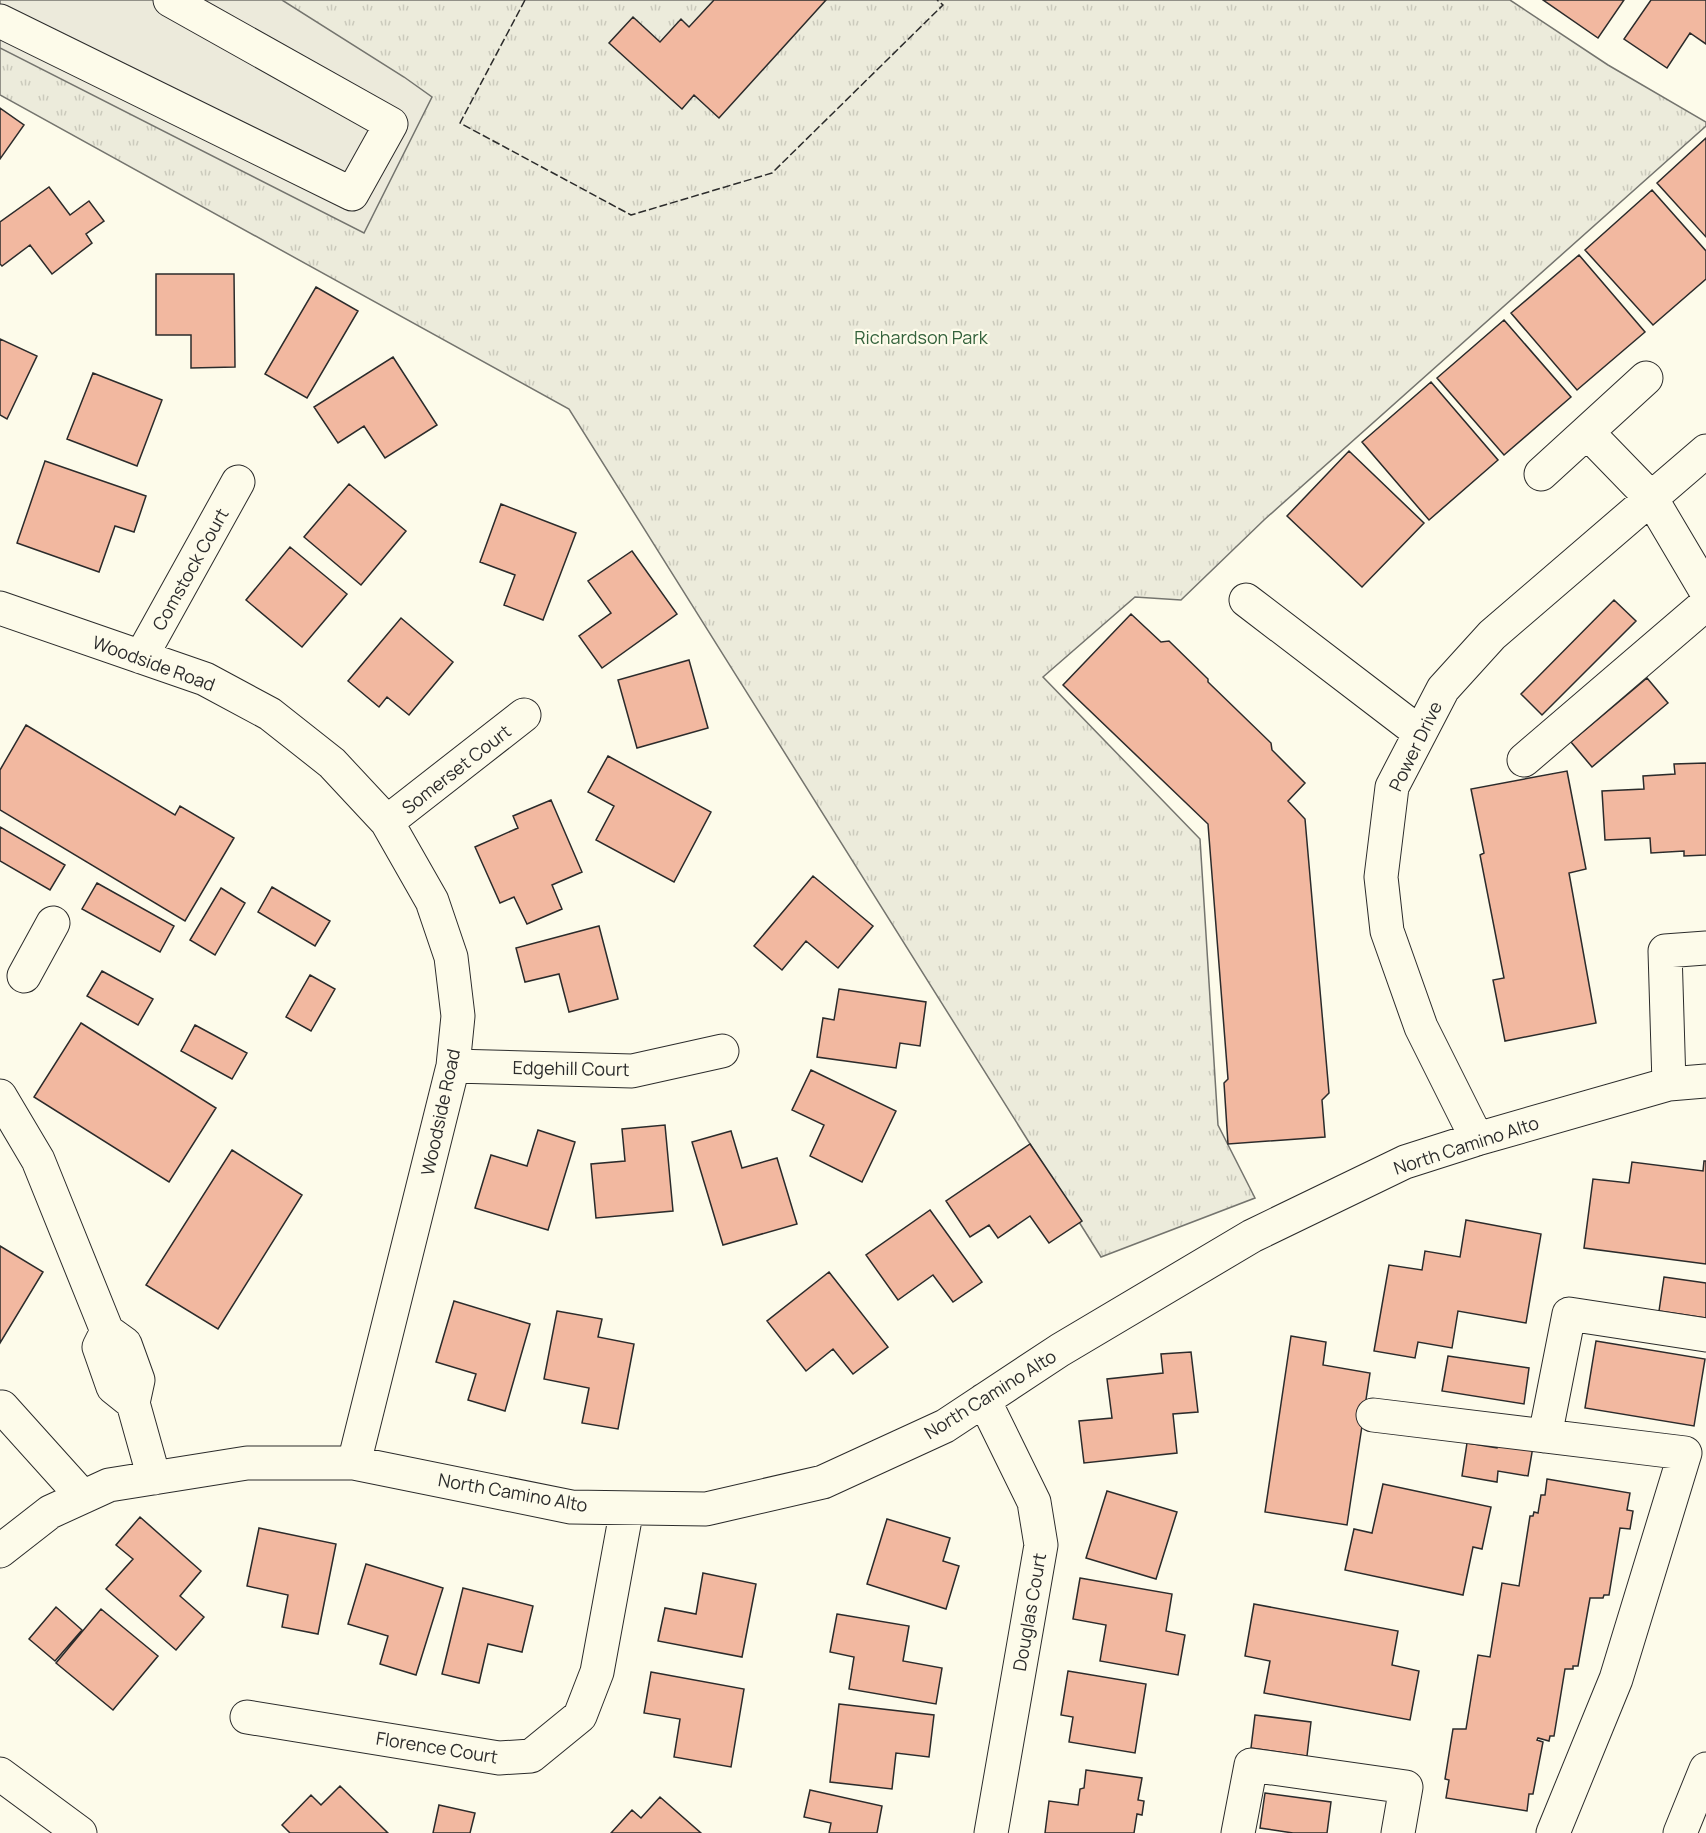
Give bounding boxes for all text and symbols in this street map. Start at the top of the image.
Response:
park label: Richardson Park [854,325,989,349]
street label: Comstock Court [146,504,234,634]
street label: Woodside Road [89,630,219,696]
street label: Power Drive [1383,697,1447,795]
street label: Somerset Court [396,719,516,819]
street label: Woodside Road [415,1046,465,1178]
street label: Edgehill Court [512,1055,630,1081]
street label: North Camino Alto [1390,1110,1542,1180]
street label: North Camino Alto [919,1344,1061,1444]
street label: North Camino Alto [436,1467,590,1517]
street label: Douglas Court [1007,1551,1051,1673]
street label: Florence Court [374,1726,500,1768]

